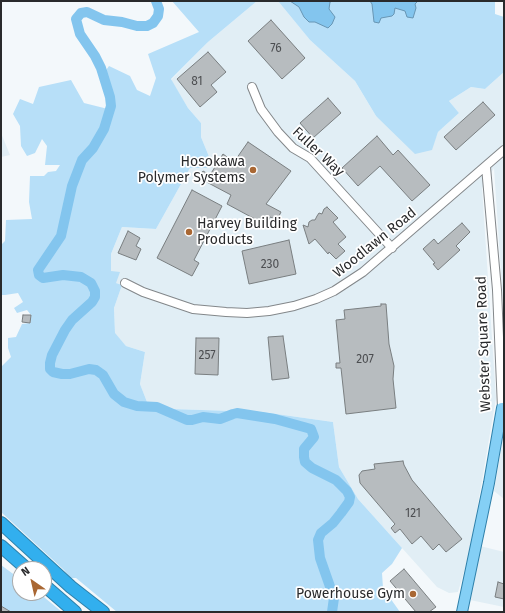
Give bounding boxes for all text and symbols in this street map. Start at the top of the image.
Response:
house number: 76 [270,42,282,56]
house number: 81 [191,75,203,89]
street label: Fuller Way [289,124,347,180]
place label: Hosokawa Polymer Systems [138,154,245,186]
marker: Hosokawa Polymer Systems [248,165,258,175]
street label: Woodlawn Road [330,204,420,282]
place label: Harvey Building Products [197,216,297,248]
marker: Harvey Building Products [184,227,194,237]
house number: 230 [261,258,279,272]
street label: Webster Square Road [473,276,495,412]
house number: 257 [199,349,215,363]
house number: 207 [356,353,374,367]
house number: 121 [405,507,421,521]
north arrow [12,561,52,601]
text: N [19,564,32,579]
place label: Powerhouse Gym [296,586,405,602]
marker: Powerhouse Gym [408,589,418,599]

